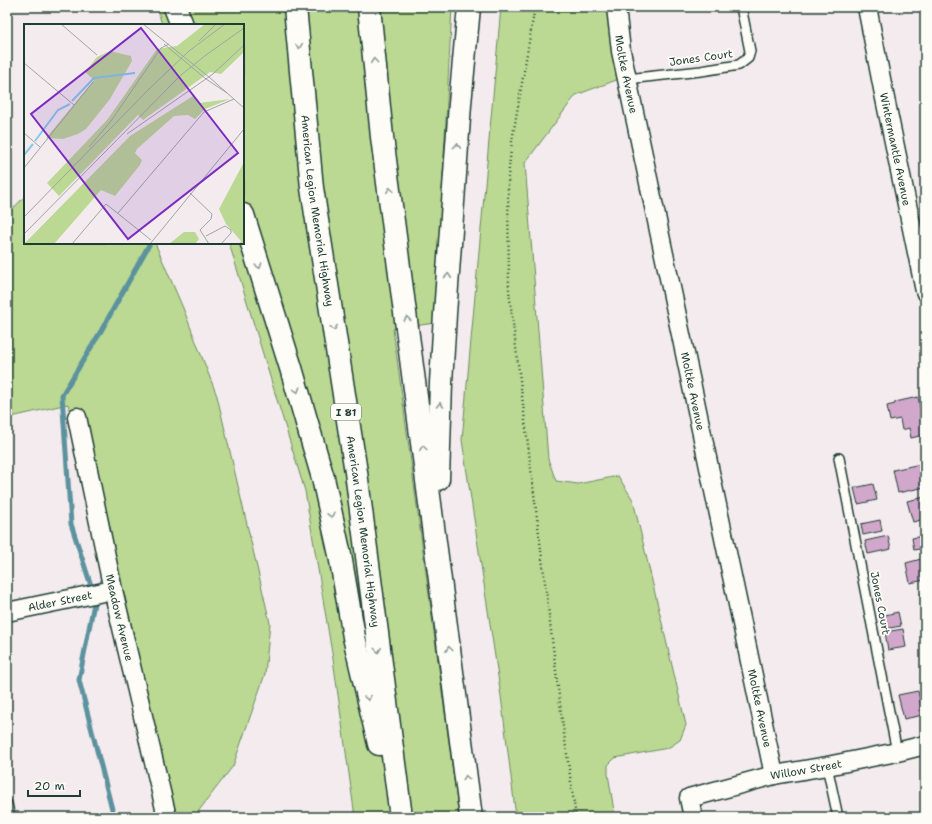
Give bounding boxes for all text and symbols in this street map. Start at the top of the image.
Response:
inset map [24,24,244,244]
street label: Moltke Avenue [612,34,642,115]
one-way arrow [294,43,303,49]
street label: Jones Court [668,46,734,70]
one-way arrow [369,58,378,64]
street label: Wintermantle Avenue [876,91,915,207]
street label: American Legion Memorial Highway [298,114,338,308]
one-way arrow [453,143,462,149]
one-way arrow [386,187,395,193]
one-way arrow [254,262,263,269]
one-way arrow [444,273,453,279]
one-way arrow [403,316,412,322]
one-way arrow [329,324,338,331]
street label: Moltke Avenue [677,351,709,432]
one-way arrow [292,386,301,393]
one-way arrow [436,402,444,408]
road number: I 81 [331,404,361,420]
street label: American Legion Memorial Highway [343,434,384,628]
one-way arrow [419,445,428,451]
one-way arrow [327,512,335,518]
street label: Jones Court [867,570,894,636]
street label: Meadow Avenue [102,573,137,663]
street label: Alder Street [26,587,94,615]
one-way arrow [445,646,454,652]
one-way arrow [374,647,383,653]
street label: Moltke Avenue [744,668,775,749]
one-way arrow [363,694,371,701]
street label: Willow Street [769,756,843,783]
scale bar [28,772,80,798]
one-way arrow [462,775,471,781]
text: 20 m [34,778,65,794]

